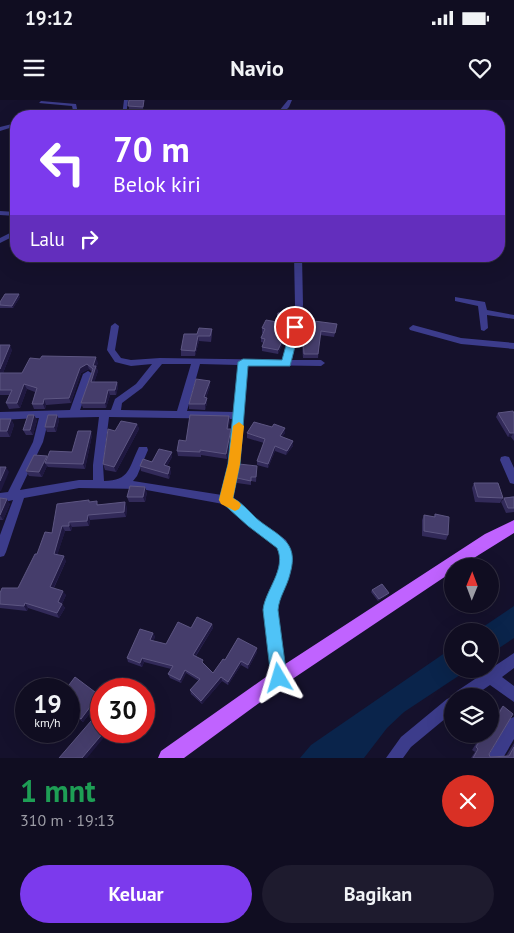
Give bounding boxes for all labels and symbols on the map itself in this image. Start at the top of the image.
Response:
pin [274,306,316,348]
north arrow [444,558,499,612]
position arrow [252,651,304,703]
speed limit sign: 30 [90,678,155,743]

